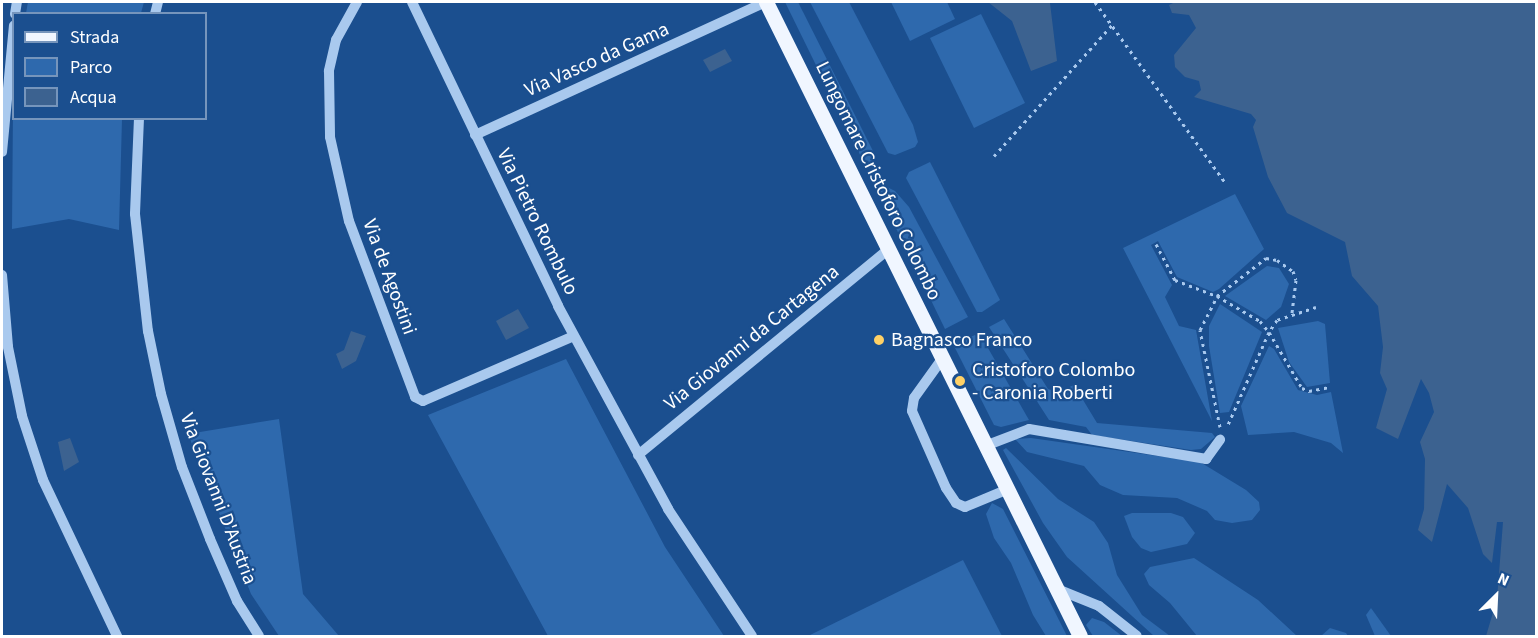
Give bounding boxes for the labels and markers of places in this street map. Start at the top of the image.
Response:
place label: Bagnasco Franco [891,328,1032,352]
marker: Bagnasco Franco [872,333,886,347]
place label: Cristoforo Colombo - Caronia Roberti [972,358,1135,405]
marker: Cristoforo Colombo - Caronia Roberti [953,374,967,388]

